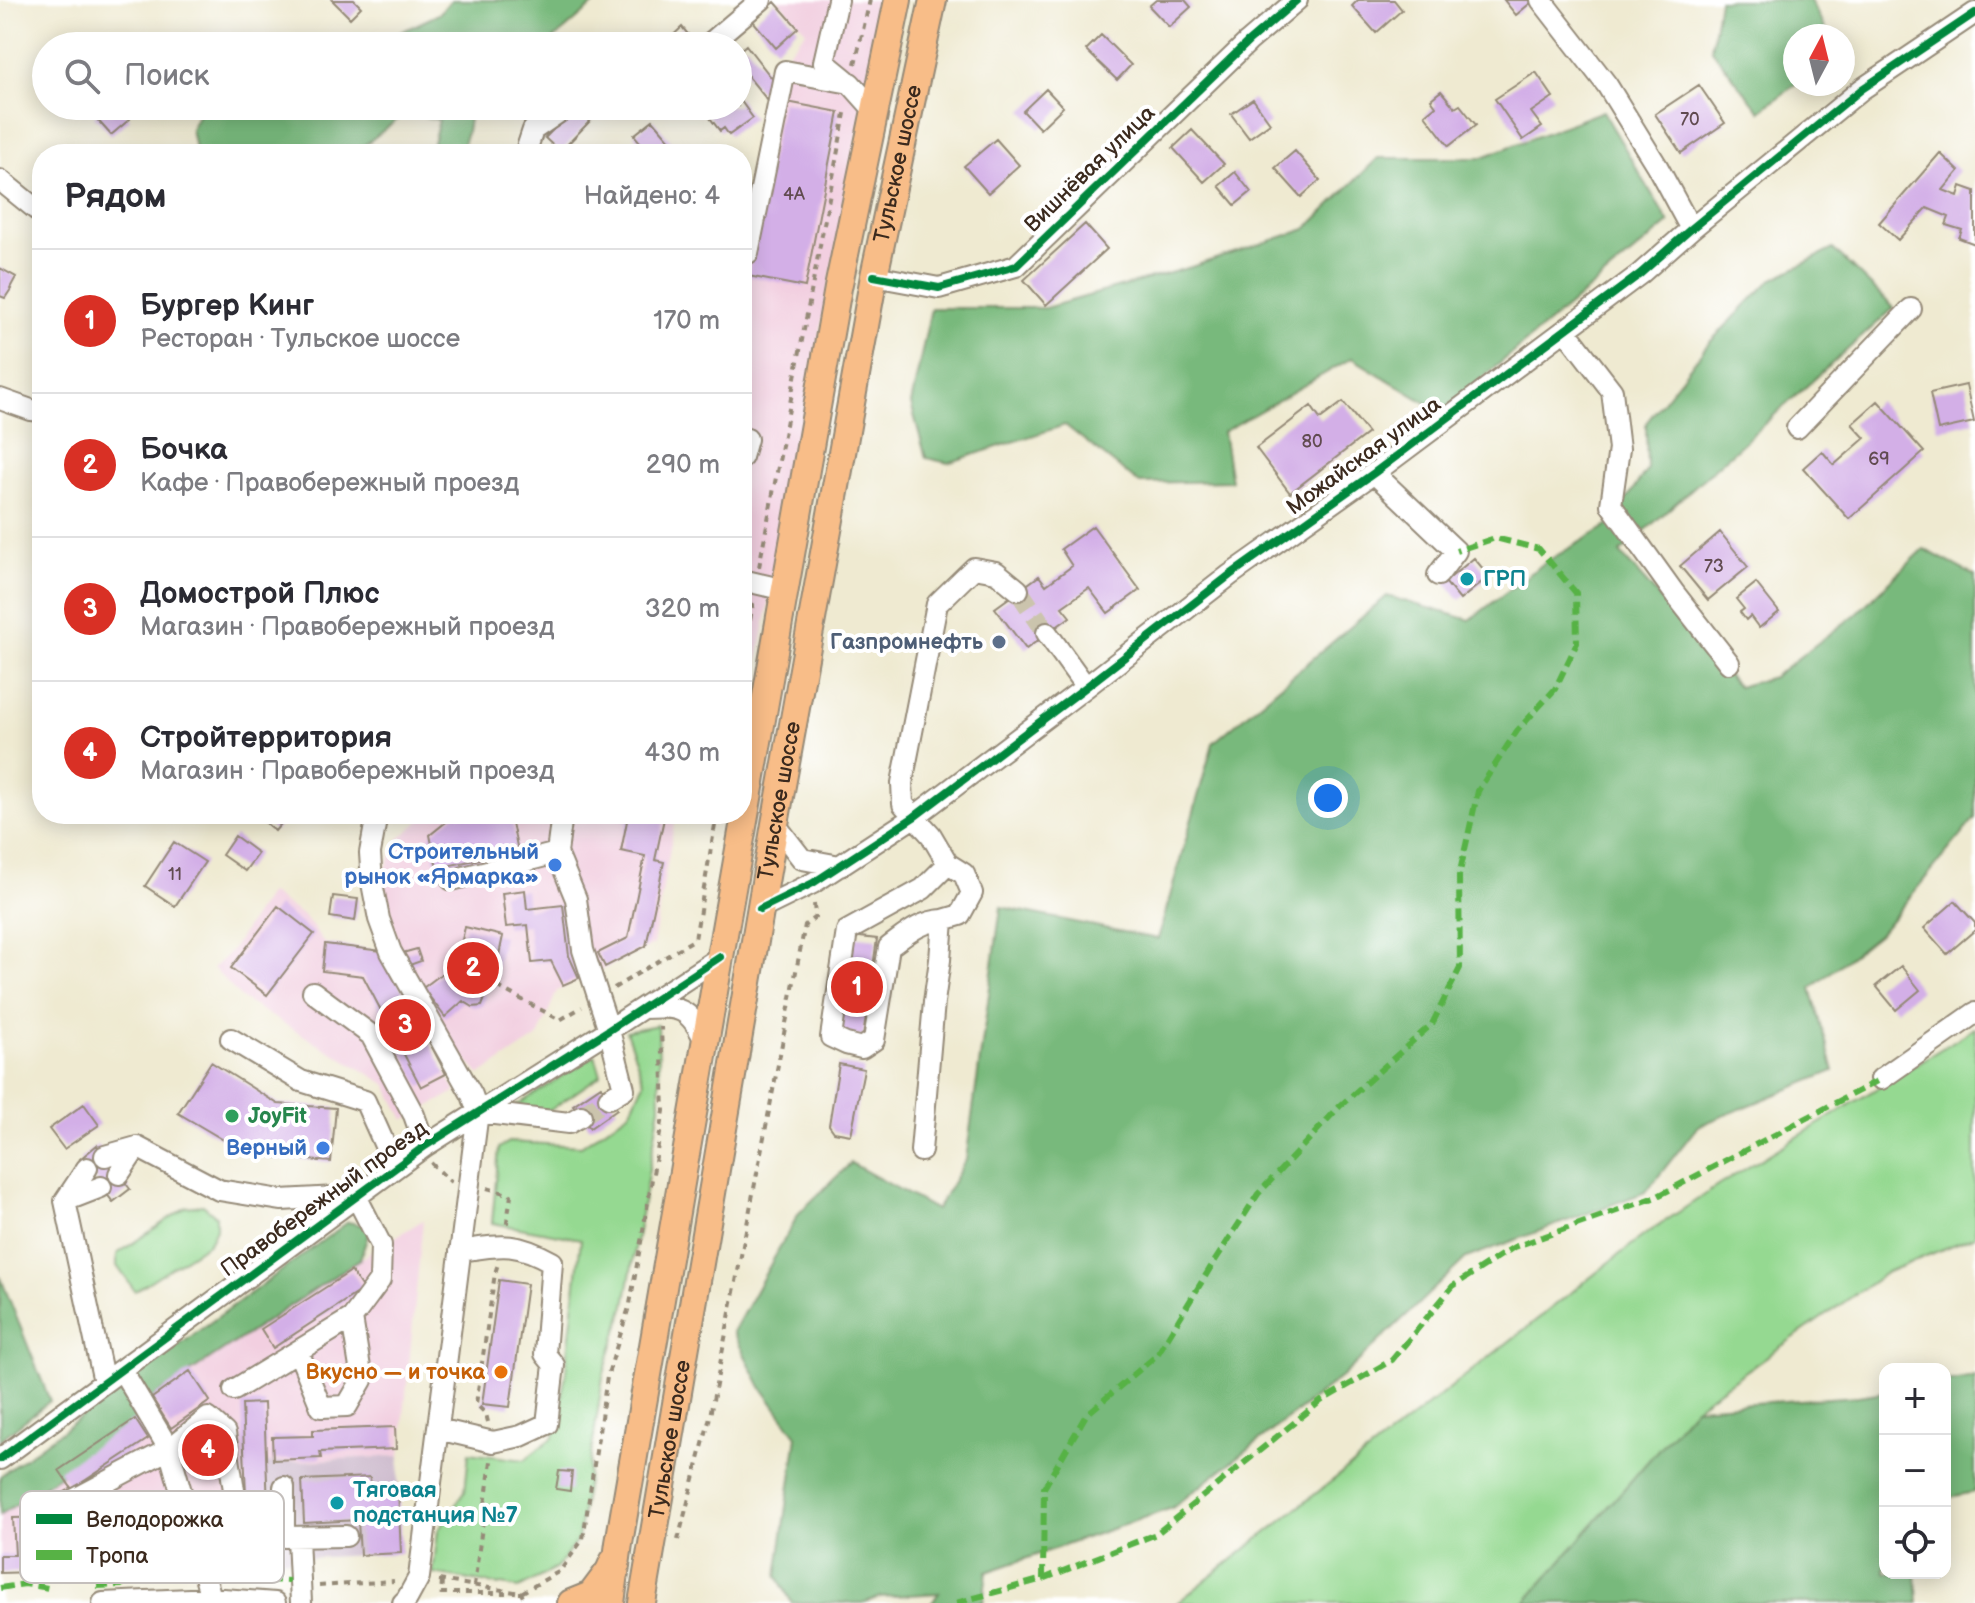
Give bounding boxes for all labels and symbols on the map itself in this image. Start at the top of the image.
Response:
north arrow [1783,24,1855,96]
street label: Тульское шоссе [868,82,928,245]
street label: Вишнёвая улица [1019,100,1161,238]
house number: 70 [1680,109,1700,130]
house number: 4А [783,184,805,205]
street label: Можайская улица [1282,391,1446,521]
house number: 80 [1301,431,1323,452]
house number: 69 [1868,449,1890,470]
house number: 73 [1704,556,1724,577]
place label: ГРП [1483,566,1526,593]
marker: ГРП [1458,570,1476,588]
place label: Газпромнефть [830,629,984,656]
marker: Газпромнефть [990,633,1008,651]
street label: Тульское шоссе [752,719,807,882]
your location [1308,778,1348,818]
place label: Строительный рынок «Ярмарка» [344,839,539,891]
marker: Строительный рынок «Ярмарка» [546,856,564,874]
house number: 11 [168,864,182,885]
pin: 2 [447,938,499,998]
pin: 1 [831,957,883,1017]
pin: 3 [379,995,431,1055]
place label: JoyFit [248,1103,308,1130]
marker: JoyFit [223,1107,241,1125]
street label: Правобережный проезд [215,1115,433,1283]
place label: Верный [226,1135,307,1162]
marker: Верный [314,1139,332,1157]
street label: Тульское шоссе [643,1358,697,1521]
place label: Вкусно — и точка [306,1359,485,1386]
marker: Вкусно — и точка [492,1363,510,1381]
pin: 4 [182,1420,234,1480]
place label: Тяговая подстанция №7 [353,1477,518,1529]
legend [20,1491,284,1583]
marker: Тяговая подстанция №7 [328,1494,346,1512]
text: Велодорожка [86,1507,224,1534]
text: Тропа [86,1543,148,1570]

